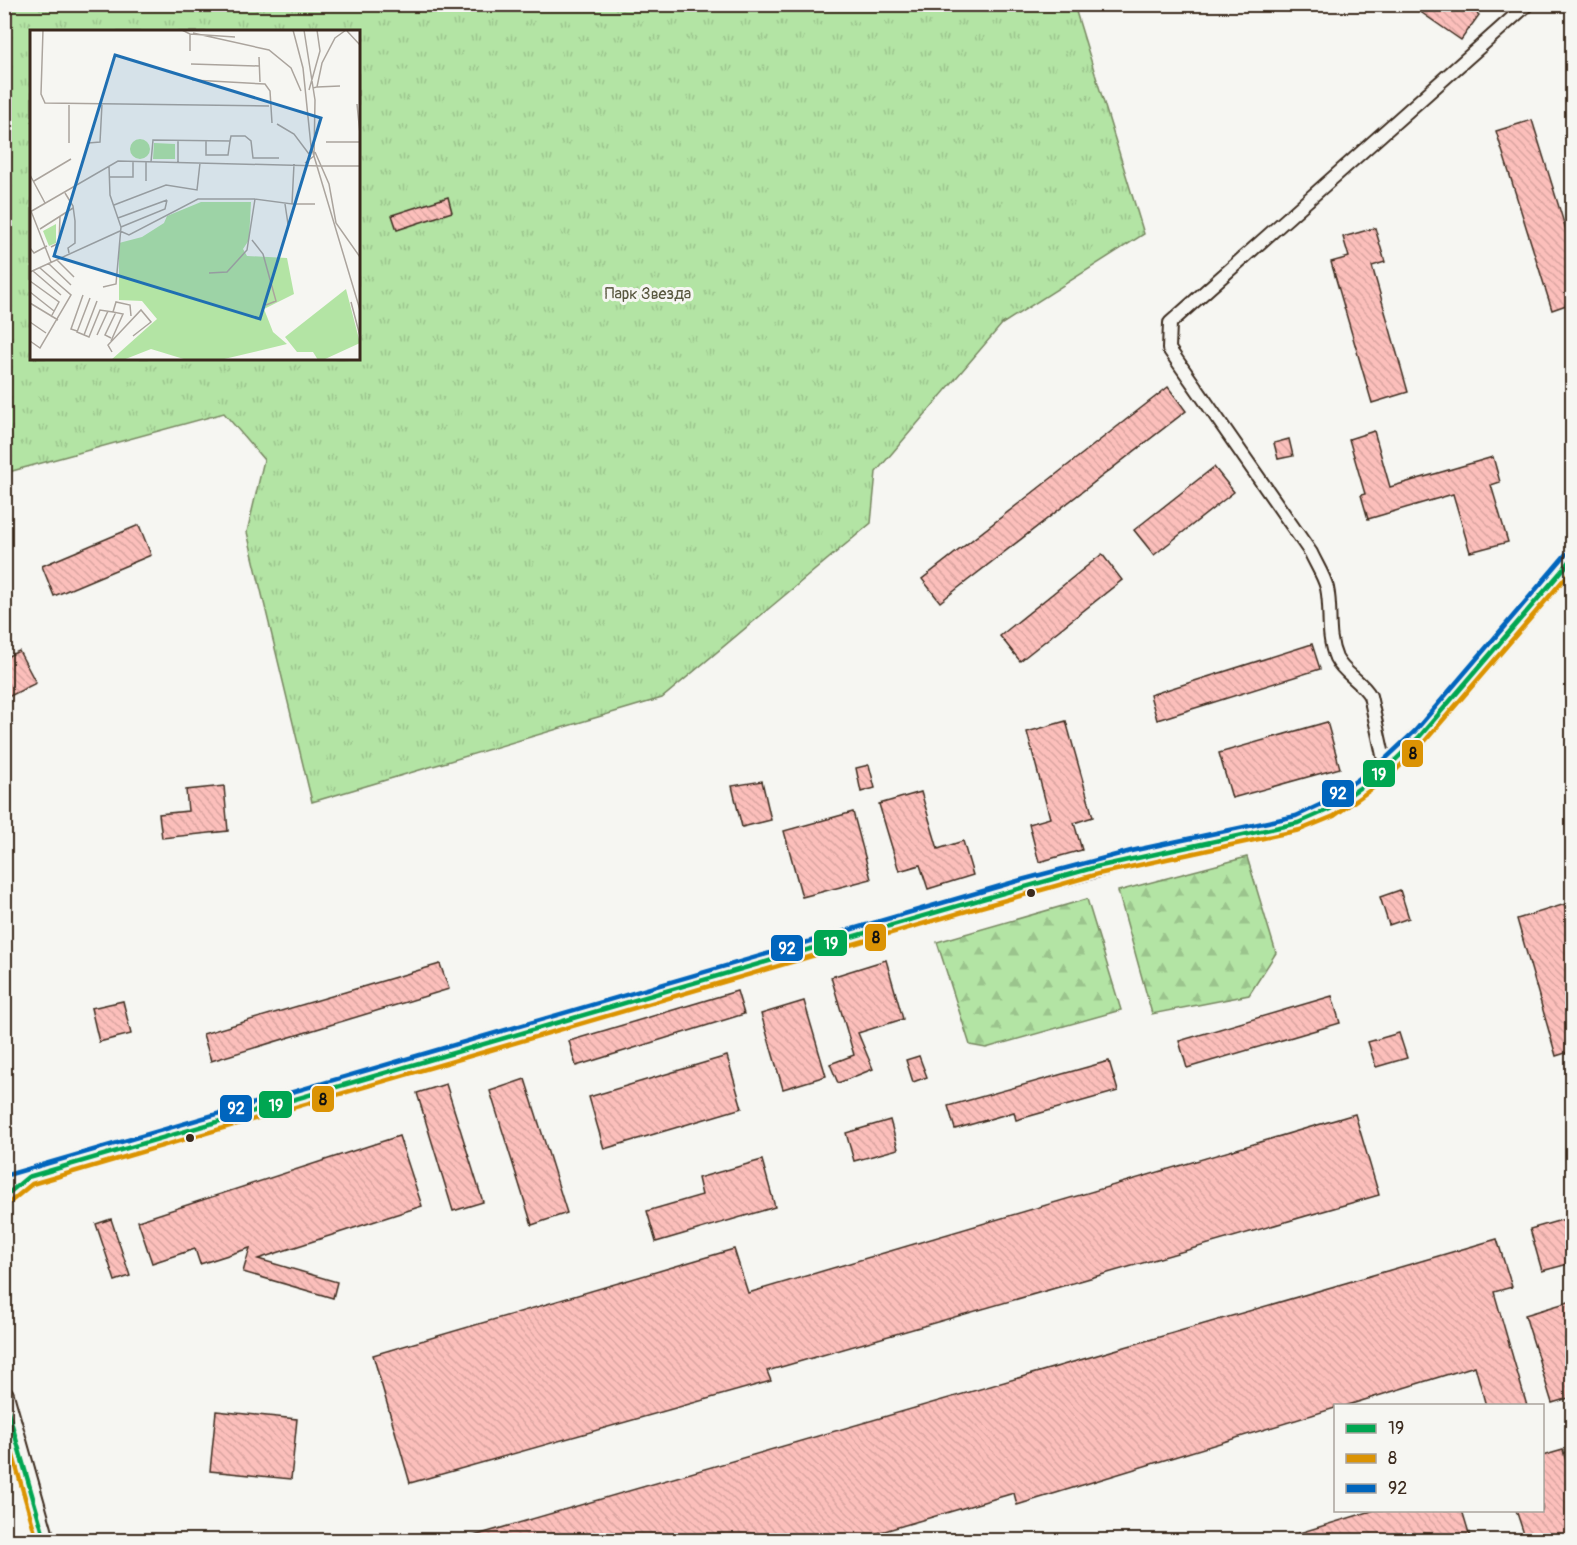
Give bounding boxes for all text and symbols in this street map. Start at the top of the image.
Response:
inset map [30,30,360,360]
park label: Парк Звезда [605,284,691,304]
line badge: 8 [1401,739,1424,768]
text: 8 [1409,744,1417,764]
line badge: 19 [1362,759,1396,788]
text: 19 [1372,765,1386,785]
line badge: 92 [1321,779,1355,808]
text: 92 [1329,784,1347,804]
unlabelled marker [1025,887,1037,899]
line badge: 8 [864,923,887,952]
text: 8 [872,928,880,948]
line badge: 19 [813,929,848,957]
line badge: 92 [770,934,804,962]
text: 19 [824,934,838,954]
text: 92 [778,939,796,959]
line badge: 8 [311,1085,335,1113]
line badge: 19 [258,1090,293,1119]
text: 8 [319,1090,327,1110]
line badge: 92 [219,1094,253,1123]
text: 19 [269,1096,283,1116]
text: 92 [227,1099,245,1119]
unlabelled marker [184,1132,196,1144]
legend [1334,1404,1544,1512]
text: 19 [1388,1417,1404,1440]
text: 8 [1388,1447,1397,1470]
text: 92 [1388,1477,1407,1500]

